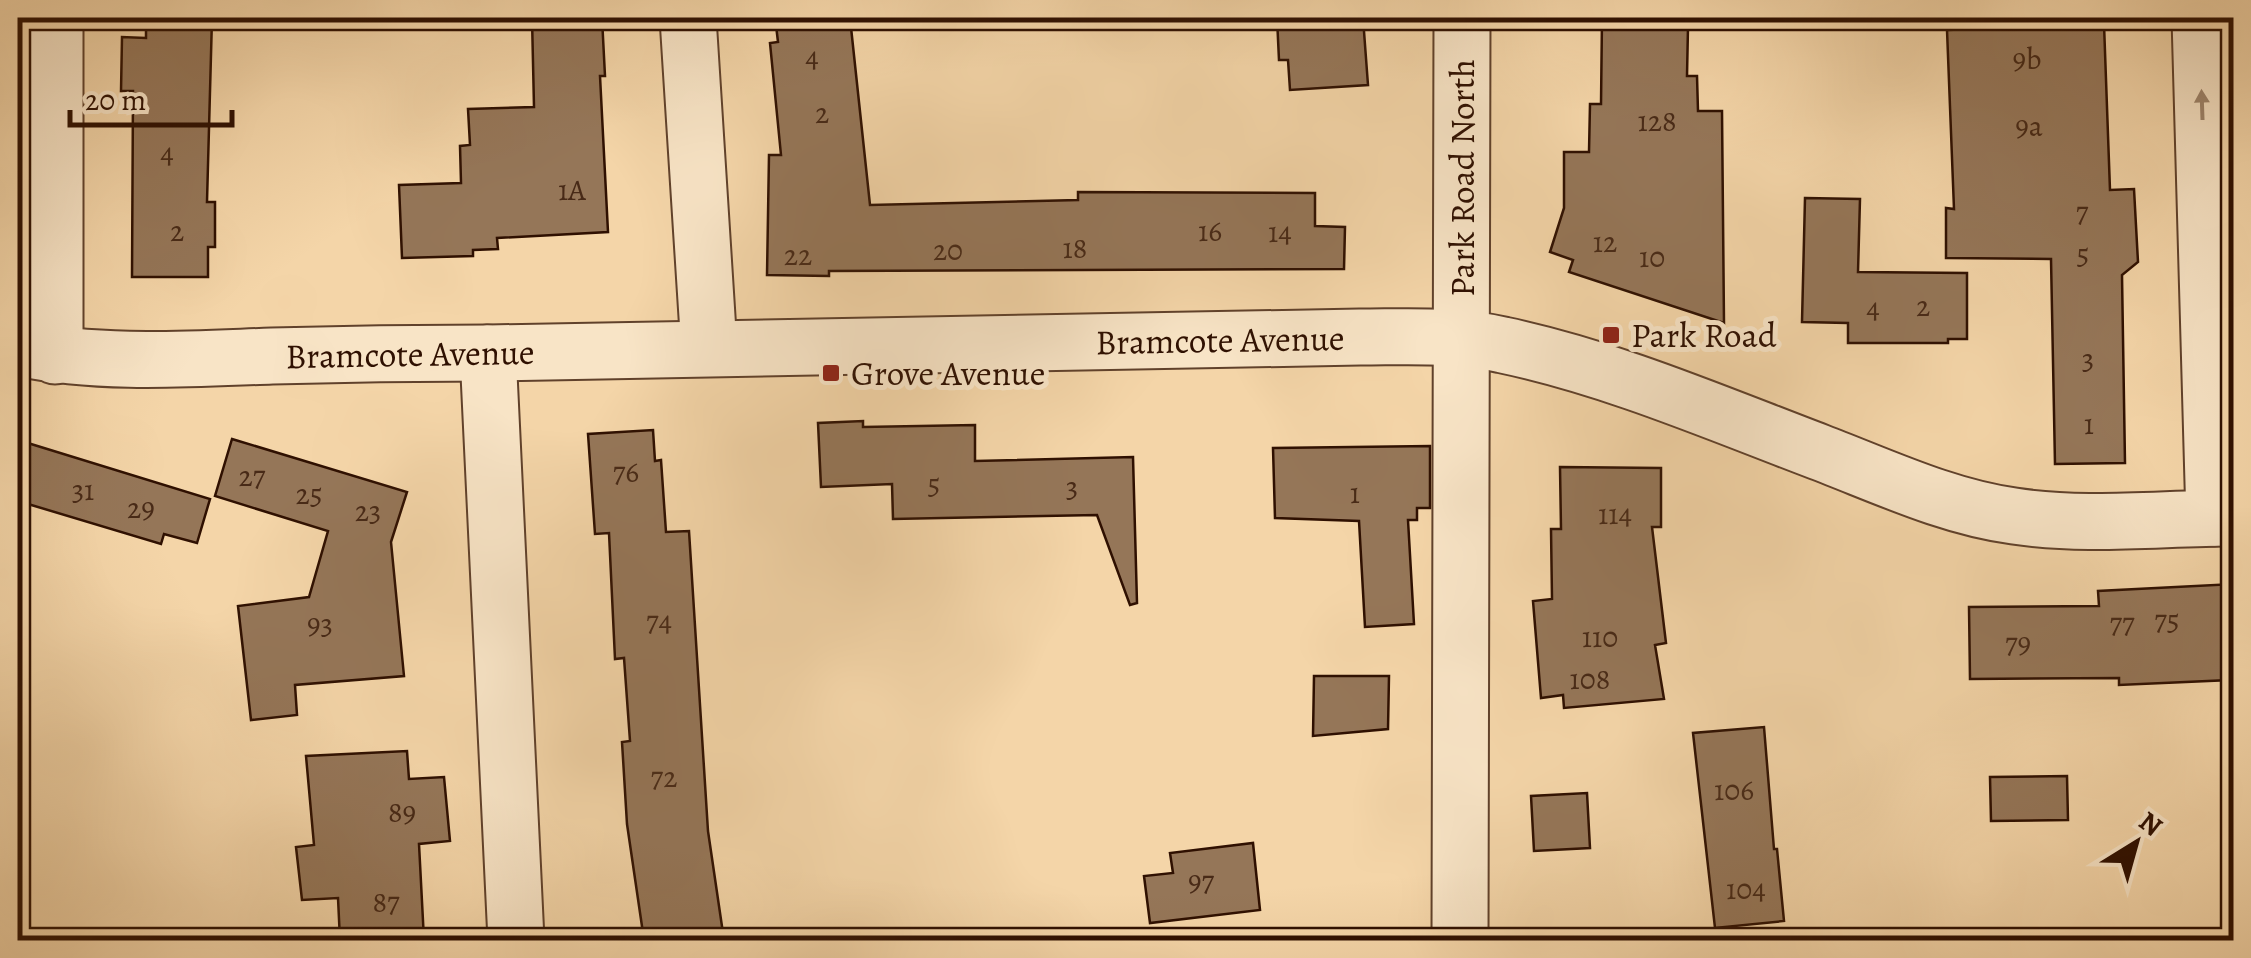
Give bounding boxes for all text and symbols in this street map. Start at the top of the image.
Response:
house number: 4 [805,37,819,77]
house number: 9b [2013,39,2041,79]
street label: Park Road North [1438,59,1486,297]
scale bar [70,65,232,127]
text: 20 m [85,80,146,120]
one-way arrow [2194,89,2210,121]
house number: 2 [815,93,829,133]
house number: 128 [1637,101,1677,141]
house number: 9a [2015,106,2043,146]
house number: 4 [160,133,174,173]
house number: 1A [558,170,586,210]
house number: 7 [2076,192,2089,232]
house number: 2 [170,211,184,251]
house number: 16 [1198,211,1222,251]
house number: 14 [1268,212,1292,252]
house number: 12 [1593,222,1617,262]
house number: 18 [1063,228,1087,268]
house number: 20 [933,230,963,270]
house number: 5 [2077,234,2089,274]
house number: 22 [784,235,812,275]
house number: 10 [1639,237,1665,277]
house number: 2 [1916,286,1930,326]
house number: 4 [1866,288,1880,328]
place label: Park Road [1631,311,1777,359]
street label: Bramcote Avenue [1095,314,1345,366]
marker: Park Road [1600,324,1622,346]
street label: Bramcote Avenue [285,328,535,380]
house number: 3 [2082,339,2094,379]
place label: Grove Avenue [851,349,1045,397]
marker: Grove Avenue [820,362,842,384]
house number: 1 [2084,404,2094,444]
house number: 76 [613,452,639,492]
house number: 27 [239,456,266,496]
house number: 5 [928,464,940,504]
house number: 3 [1066,467,1078,507]
house number: 31 [72,470,94,510]
house number: 1 [1350,473,1360,513]
house number: 25 [295,474,323,514]
house number: 29 [127,488,155,528]
house number: 23 [355,491,381,531]
house number: 114 [1598,494,1632,534]
house number: 75 [2154,600,2180,640]
house number: 74 [646,601,672,641]
house number: 77 [2109,603,2135,643]
house number: 93 [307,604,333,644]
house number: 110 [1582,617,1618,657]
house number: 79 [2005,623,2031,663]
house number: 108 [1570,659,1610,699]
house number: 72 [651,757,677,797]
house number: 106 [1714,770,1754,810]
house number: 89 [388,792,416,832]
north arrow [2086,793,2186,893]
text: N [2131,803,2170,845]
house number: 97 [1188,861,1215,901]
house number: 104 [1726,869,1766,909]
house number: 87 [372,882,400,922]

